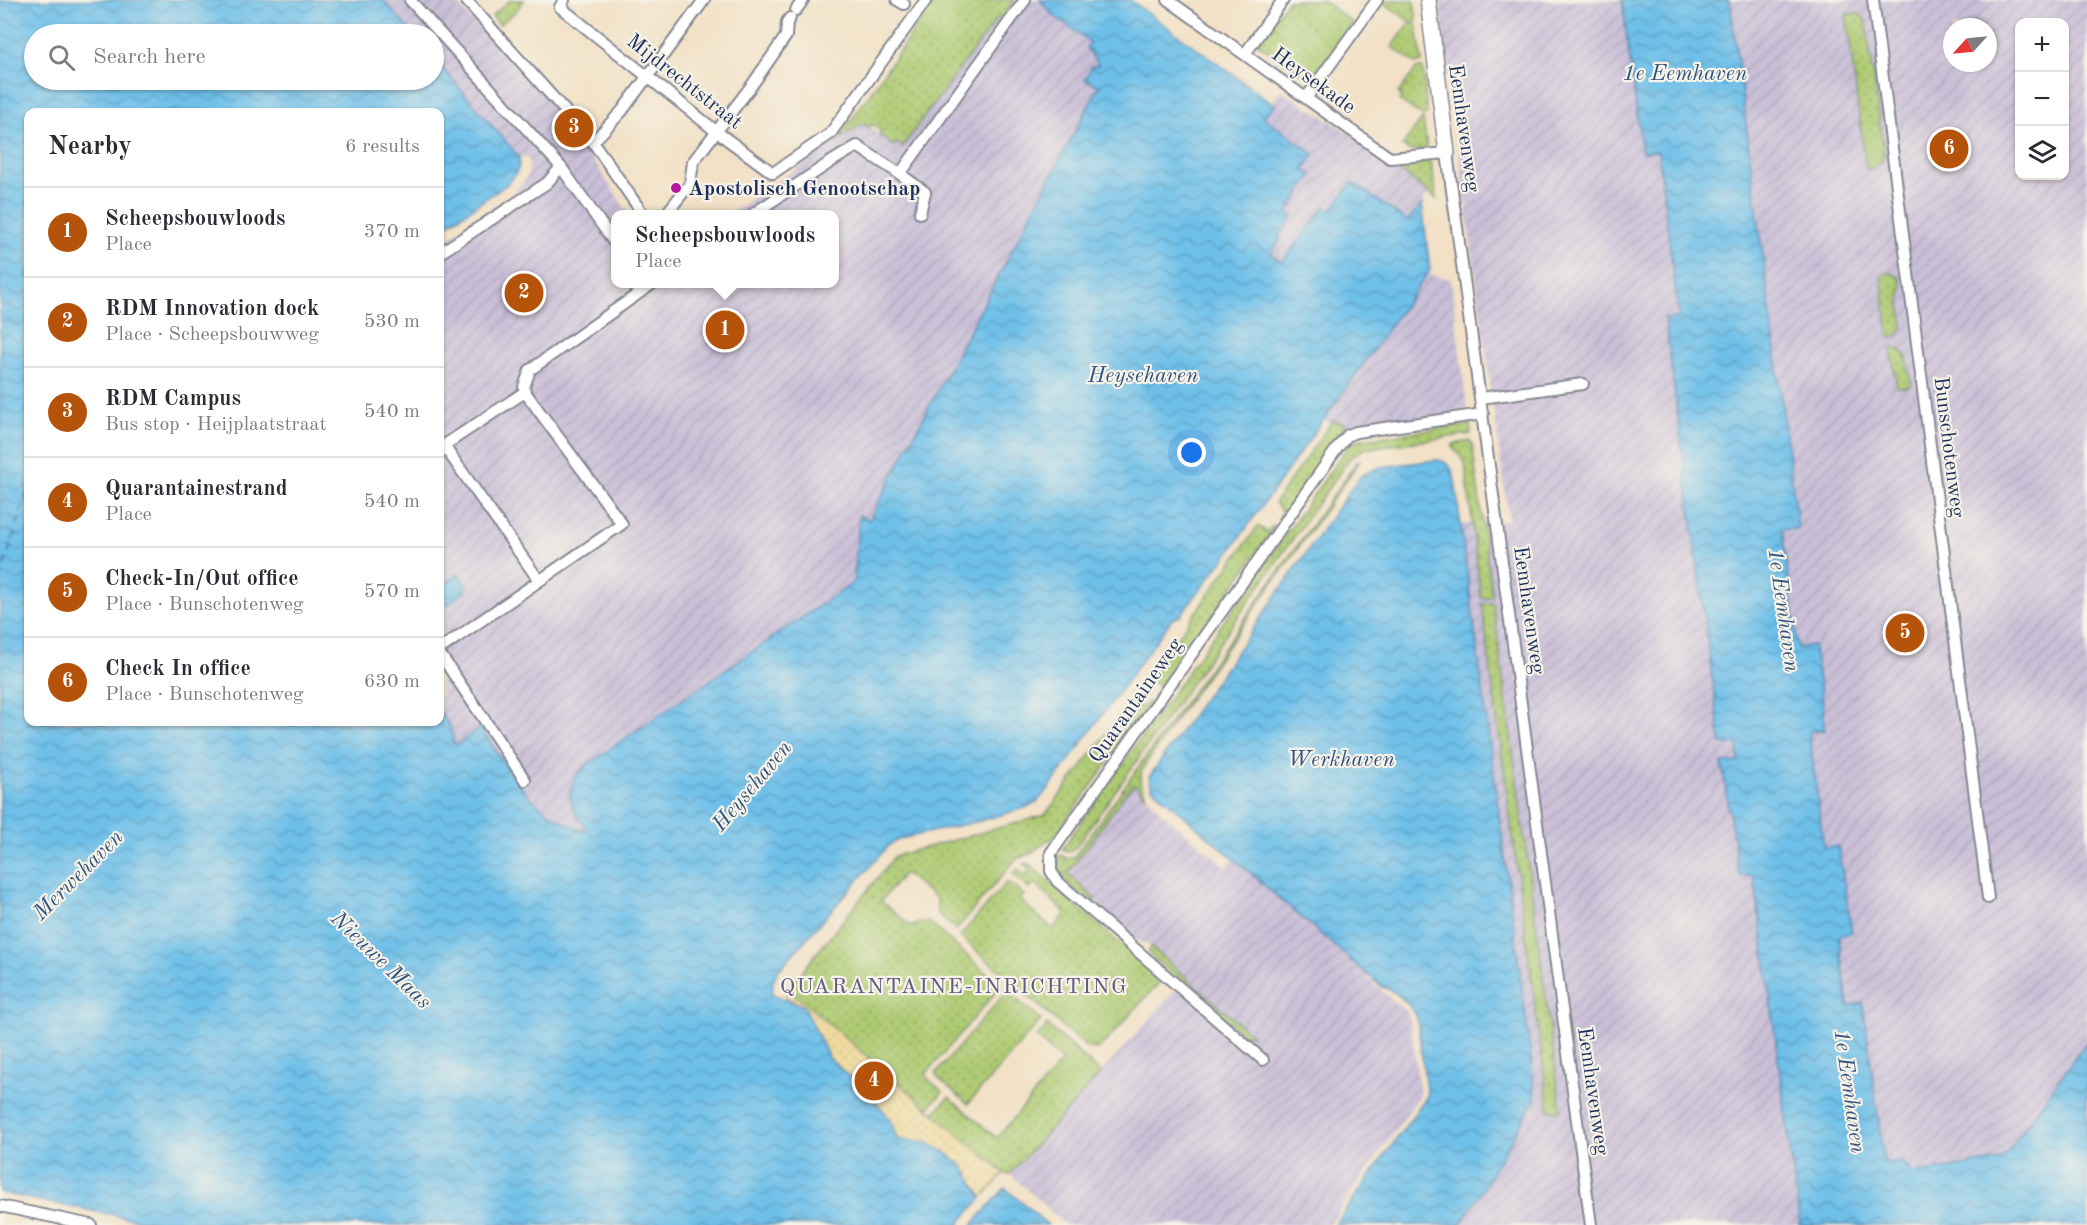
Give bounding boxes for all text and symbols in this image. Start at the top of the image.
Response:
north arrow [1943,18,1997,72]
map controls [2015,18,2069,180]
button: + [2015,18,2069,72]
search box [24,24,444,90]
street label: Mijdrechtstraat [622,31,746,134]
icon: search [45,41,78,74]
street label: Heysekade [1267,44,1359,119]
text: Search here [93,46,206,68]
street label: Eemhavenweg [1444,63,1483,194]
water label: 1e Eemhaven [1623,63,1748,85]
button: − [2015,72,2069,126]
pin: 3 [554,106,594,150]
pin: 6 [1930,126,1968,172]
button: layers [2015,126,2069,180]
text: Nearby [48,134,132,160]
text: 6 results [345,137,420,157]
place label: Apostolisch Genootschap [688,179,921,200]
marker: Apostolisch Genootschap [669,181,683,195]
text: Scheepsbouwloods [105,208,286,230]
popup [611,210,839,288]
text: 1 [62,222,73,242]
text: 370 m [364,222,420,242]
text: Scheepsbouwloods [635,225,815,247]
text: Place [105,235,152,255]
text: Place [635,252,682,272]
pin: 2 [504,270,544,316]
text: RDM Innovation dock [105,298,319,320]
pin: 1 [706,308,744,352]
text: 2 [62,312,73,332]
text: 530 m [364,312,420,332]
text: Place · Scheepsbouwweg [105,325,319,345]
water label: Heysehaven [1087,365,1199,387]
street label: Bunschotenweg [1929,376,1968,519]
text: RDM Campus [105,388,241,410]
text: 3 [62,402,73,422]
text: 540 m [364,402,420,422]
text: Bus stop · Heijplaatstraat [105,415,326,435]
your location [1177,438,1206,467]
text: Quarantainestrand [105,478,287,500]
text: 4 [62,492,73,512]
text: 540 m [364,492,420,512]
text: Place [105,505,152,525]
street label: Eemhavenweg [1509,545,1548,676]
water label: 1e Eemhaven [1763,547,1803,674]
text: Check-In/Out office [105,568,299,590]
text: 5 [62,582,73,602]
text: 570 m [364,582,420,602]
text: Place · Bunschotenweg [105,595,304,615]
pin: 5 [1886,610,1924,656]
street label: Quarantaineweg [1085,634,1187,767]
text: Check In office [105,658,251,680]
text: 6 [62,672,73,692]
text: 630 m [364,672,420,692]
text: Place · Bunschotenweg [105,685,304,705]
water label: Heysehaven [708,737,797,837]
water label: Werkhaven [1287,749,1395,771]
water label: Merwehaven [28,826,128,925]
water label: Nieuwe Maas [326,907,435,1013]
district label: QUARANTAINE-INRICHTING [780,976,1128,998]
street label: Eemhavenweg [1573,1026,1612,1157]
water label: 1e Eemhaven [1829,1028,1869,1155]
pin: 4 [854,1058,894,1104]

